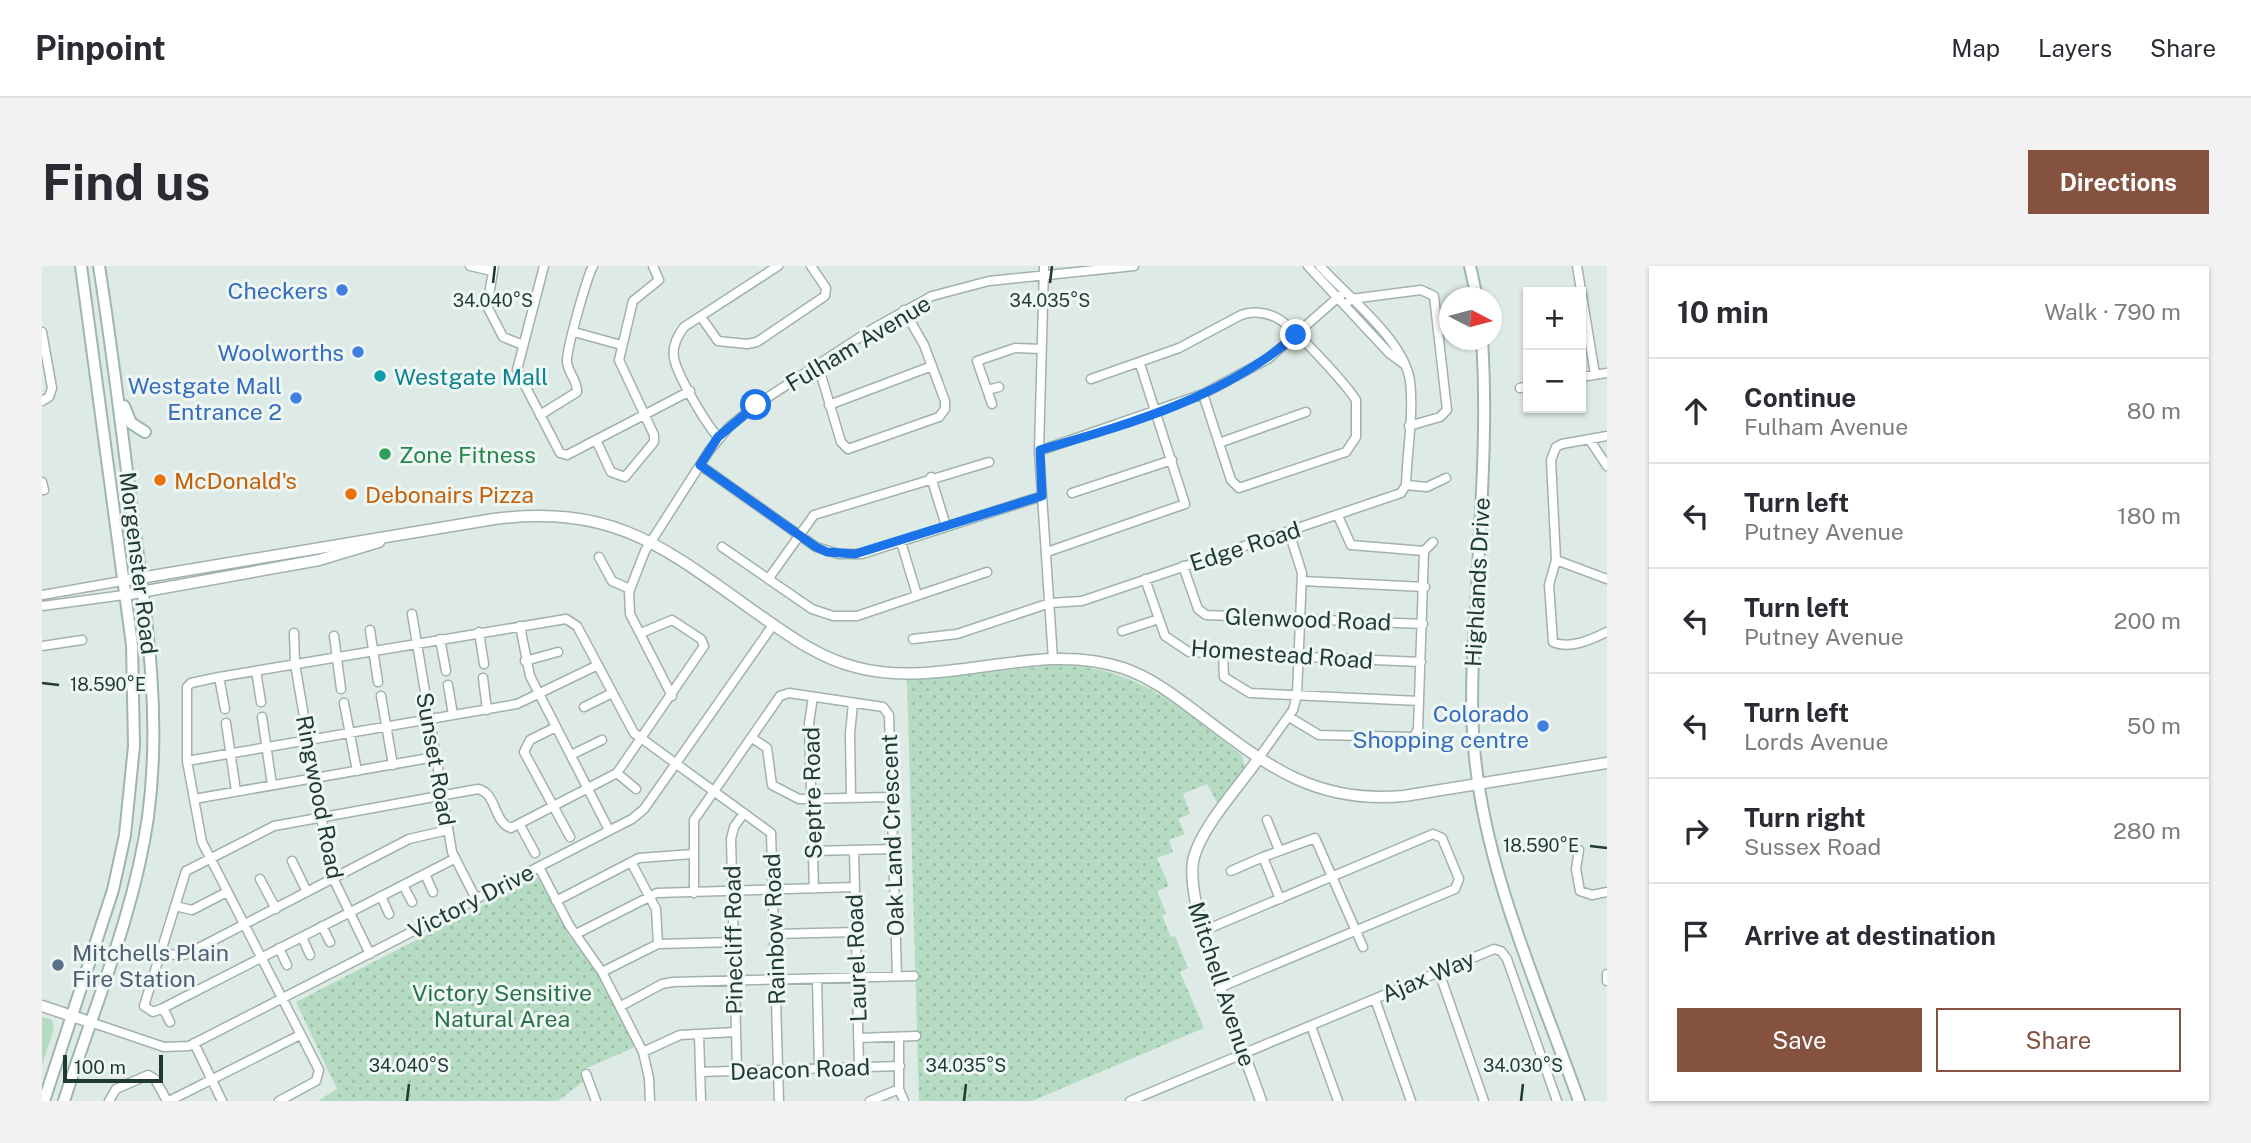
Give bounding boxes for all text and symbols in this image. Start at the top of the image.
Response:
text: Pinpoint [35,29,166,67]
text: Map [1951,34,2000,62]
text: Layers [2038,34,2112,62]
text: Share [2150,34,2216,62]
button: Directions [2028,150,2209,214]
text: Find us [42,153,210,211]
place label: Checkers [228,277,328,304]
marker: Checkers [334,282,350,298]
north arrow [1439,287,1502,350]
map controls [1523,287,1586,413]
button: + [1523,287,1586,350]
street label: Fulham Avenue [781,289,935,397]
text: 34.040°S [453,290,533,311]
text: 34.035°S [1010,290,1090,311]
text: 10 min [1677,294,1769,330]
text: Walk · 790 m [2044,298,2181,325]
route end [1280,319,1311,350]
place label: Woolworths [217,339,344,366]
marker: Woolworths [350,344,366,360]
button: − [1523,350,1586,413]
place label: Westgate Mall [394,363,548,390]
marker: Westgate Mall [372,368,388,384]
place label: Westgate Mall Entrance 2 [128,372,282,425]
text: Continue [1744,382,1856,413]
route start [740,389,771,420]
marker: Westgate Mall Entrance 2 [288,390,304,406]
icon: ahead [1677,392,1715,430]
text: 80 m [2127,397,2181,424]
text: Fulham Avenue [1744,413,1908,440]
place label: Zone Fitness [399,441,536,468]
marker: Zone Fitness [377,446,393,462]
place label: McDonald's [174,467,297,494]
street label: Morgenster Road [114,470,164,656]
marker: McDonald's [152,472,168,488]
place label: Debonairs Pizza [365,481,534,508]
marker: Debonairs Pizza [343,486,359,502]
text: Turn left [1744,487,1849,518]
street label: Highlands Drive [1459,497,1495,667]
icon: left [1677,497,1715,535]
text: 180 m [2117,502,2181,529]
street label: Edge Road [1186,515,1304,577]
text: Putney Avenue [1744,518,1904,545]
text: Turn left [1744,592,1849,623]
icon: left [1677,602,1715,640]
street label: Glenwood Road [1224,603,1392,635]
text: 200 m [2114,607,2181,634]
text: Putney Avenue [1744,623,1904,650]
street label: Homestead Road [1190,634,1374,674]
text: 18.590°E [70,674,146,695]
street label: Sunset Road [411,690,461,828]
text: Turn left [1744,697,1849,728]
place label: Colorado Shopping centre [1352,700,1529,753]
icon: left [1677,707,1715,745]
text: 50 m [2127,712,2181,739]
street label: Ringwood Road [291,713,349,881]
marker: Colorado Shopping centre [1535,718,1551,734]
street label: Septre Road [797,727,827,859]
text: Lords Avenue [1744,728,1889,755]
street label: Oak Land Crescent [875,733,909,937]
text: Turn right [1744,802,1866,833]
icon: right [1677,812,1715,850]
text: 280 m [2113,817,2181,844]
text: Sussex Road [1744,833,1881,860]
text: 18.590°E [1503,835,1579,856]
street label: Rainbow Road [758,853,790,1005]
street label: Victory Drive [404,858,538,944]
street label: Pinecliff Road [718,865,748,1015]
street label: Laurel Road [840,894,872,1022]
street label: Mitchell Avenue [1183,898,1261,1070]
icon: arrive [1677,917,1715,955]
text: Arrive at destination [1744,920,1996,951]
place label: Mitchells Plain Fire Station [72,939,229,992]
street label: Ajax Way [1377,944,1479,1008]
marker: Mitchells Plain Fire Station [50,957,66,973]
park label: Victory Sensitive Natural Area [412,979,592,1032]
button: Save [1677,1008,1922,1072]
button: Share [1936,1008,2181,1072]
scale bar [63,1052,163,1084]
street label: Deacon Road [729,1053,871,1085]
text: 34.040°S [369,1055,449,1076]
text: 34.035°S [926,1055,1006,1076]
text: 34.030°S [1483,1055,1563,1076]
text: 100 m [74,1056,126,1078]

